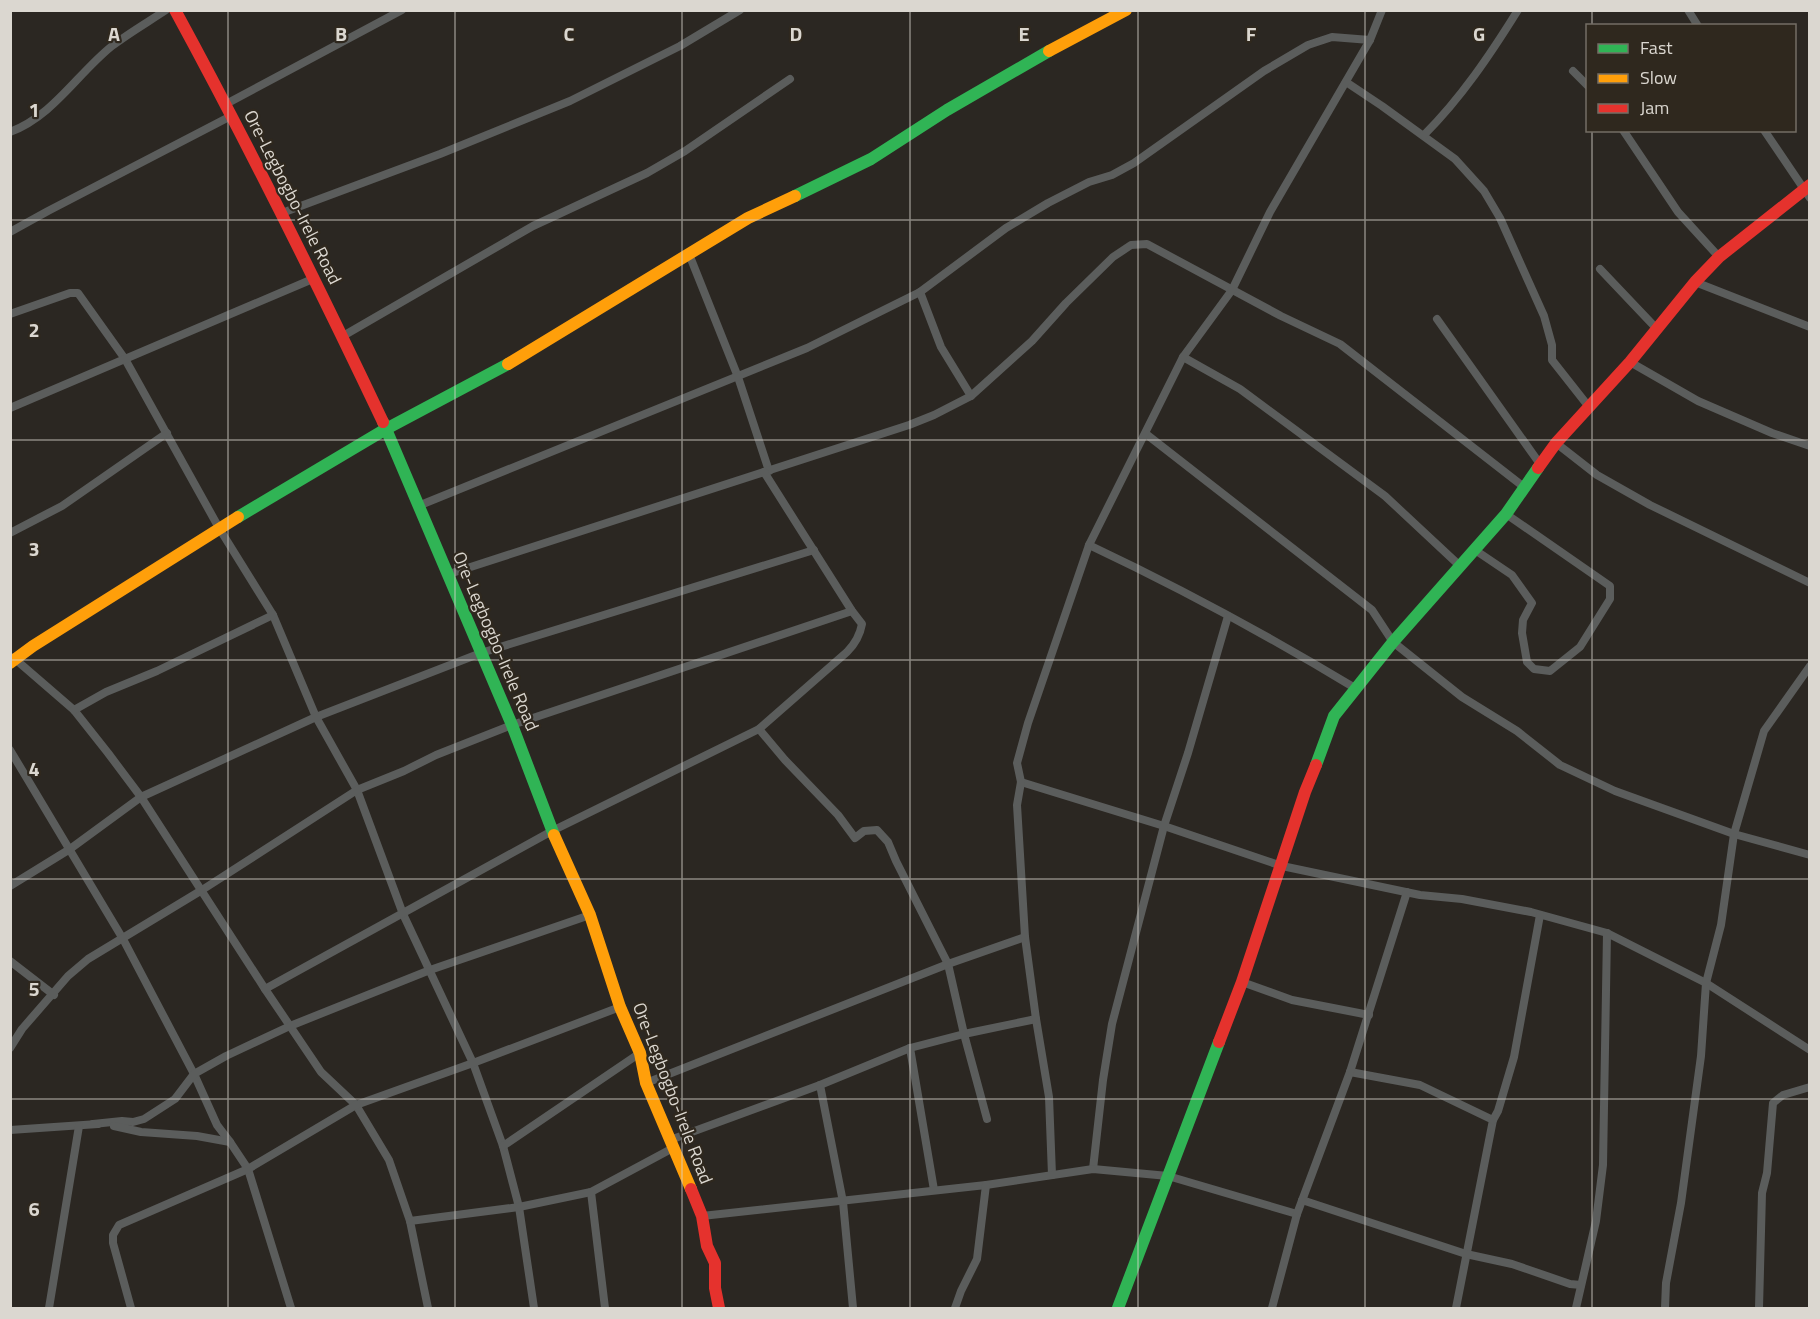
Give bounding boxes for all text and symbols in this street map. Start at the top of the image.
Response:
text: A [108,18,120,49]
text: B [335,18,347,49]
text: C [564,18,575,49]
text: D [790,18,802,49]
text: E [1018,18,1030,49]
text: F [1246,18,1257,49]
text: G [1473,18,1485,49]
legend [1586,24,1796,132]
text: Fast [1640,34,1673,61]
text: Slow [1640,64,1677,91]
text: 1 [28,94,40,125]
text: Jam [1640,94,1669,121]
street label: Ore-Legbogbo-Irele Road [237,105,349,289]
text: 2 [28,314,40,345]
text: 3 [28,533,40,564]
street label: Ore-Legbogbo-Irele Road [446,547,546,735]
text: 4 [28,753,40,784]
text: 5 [28,973,40,1004]
street label: Ore-Legbogbo-Irele Road [626,998,720,1188]
text: 6 [28,1193,40,1224]

